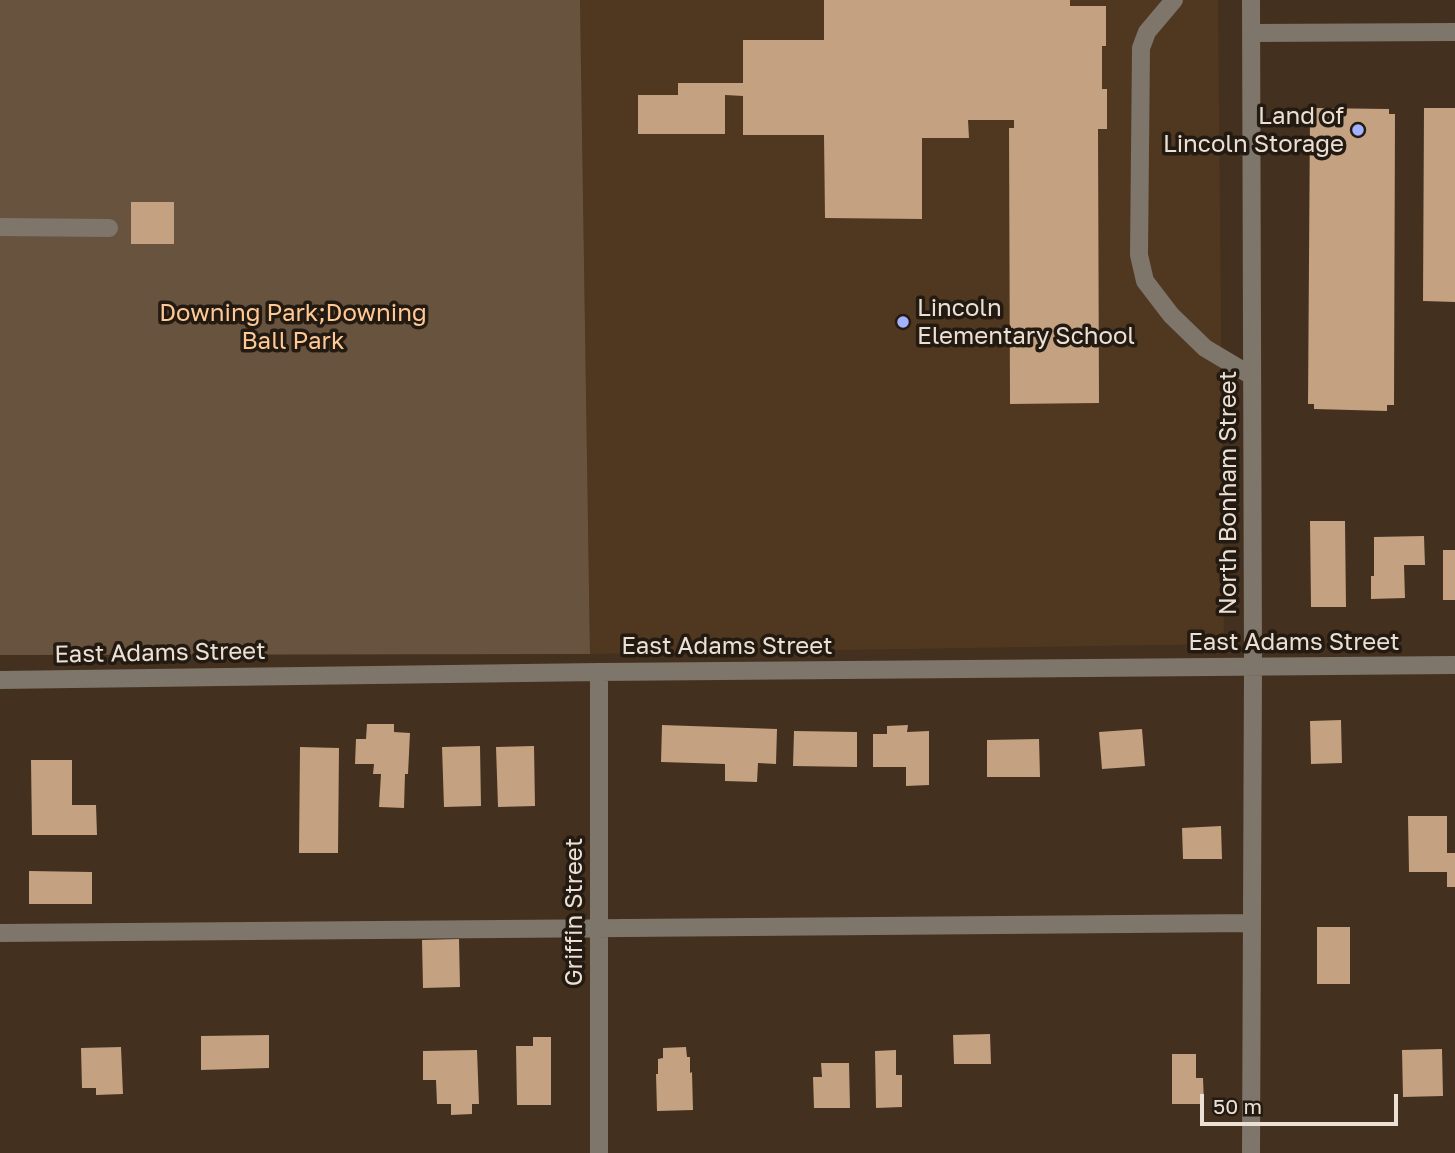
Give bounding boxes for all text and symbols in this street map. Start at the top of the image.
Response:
place label: Land of Lincoln Storage [1163,102,1344,158]
marker: Land of Lincoln Storage [1350,122,1366,138]
place label: Lincoln Elementary School [917,294,1135,350]
park label: Downing Park;Downing Ball Park [159,299,427,355]
marker: Lincoln Elementary School [895,314,911,330]
street label: North Bonham Street [1214,371,1242,615]
street label: East Adams Street [1188,628,1400,656]
street label: East Adams Street [621,632,833,660]
street label: East Adams Street [54,637,266,669]
street label: Griffin Street [560,838,588,986]
scale bar [1203,1080,1401,1124]
text: 50 m [1213,1093,1262,1119]

